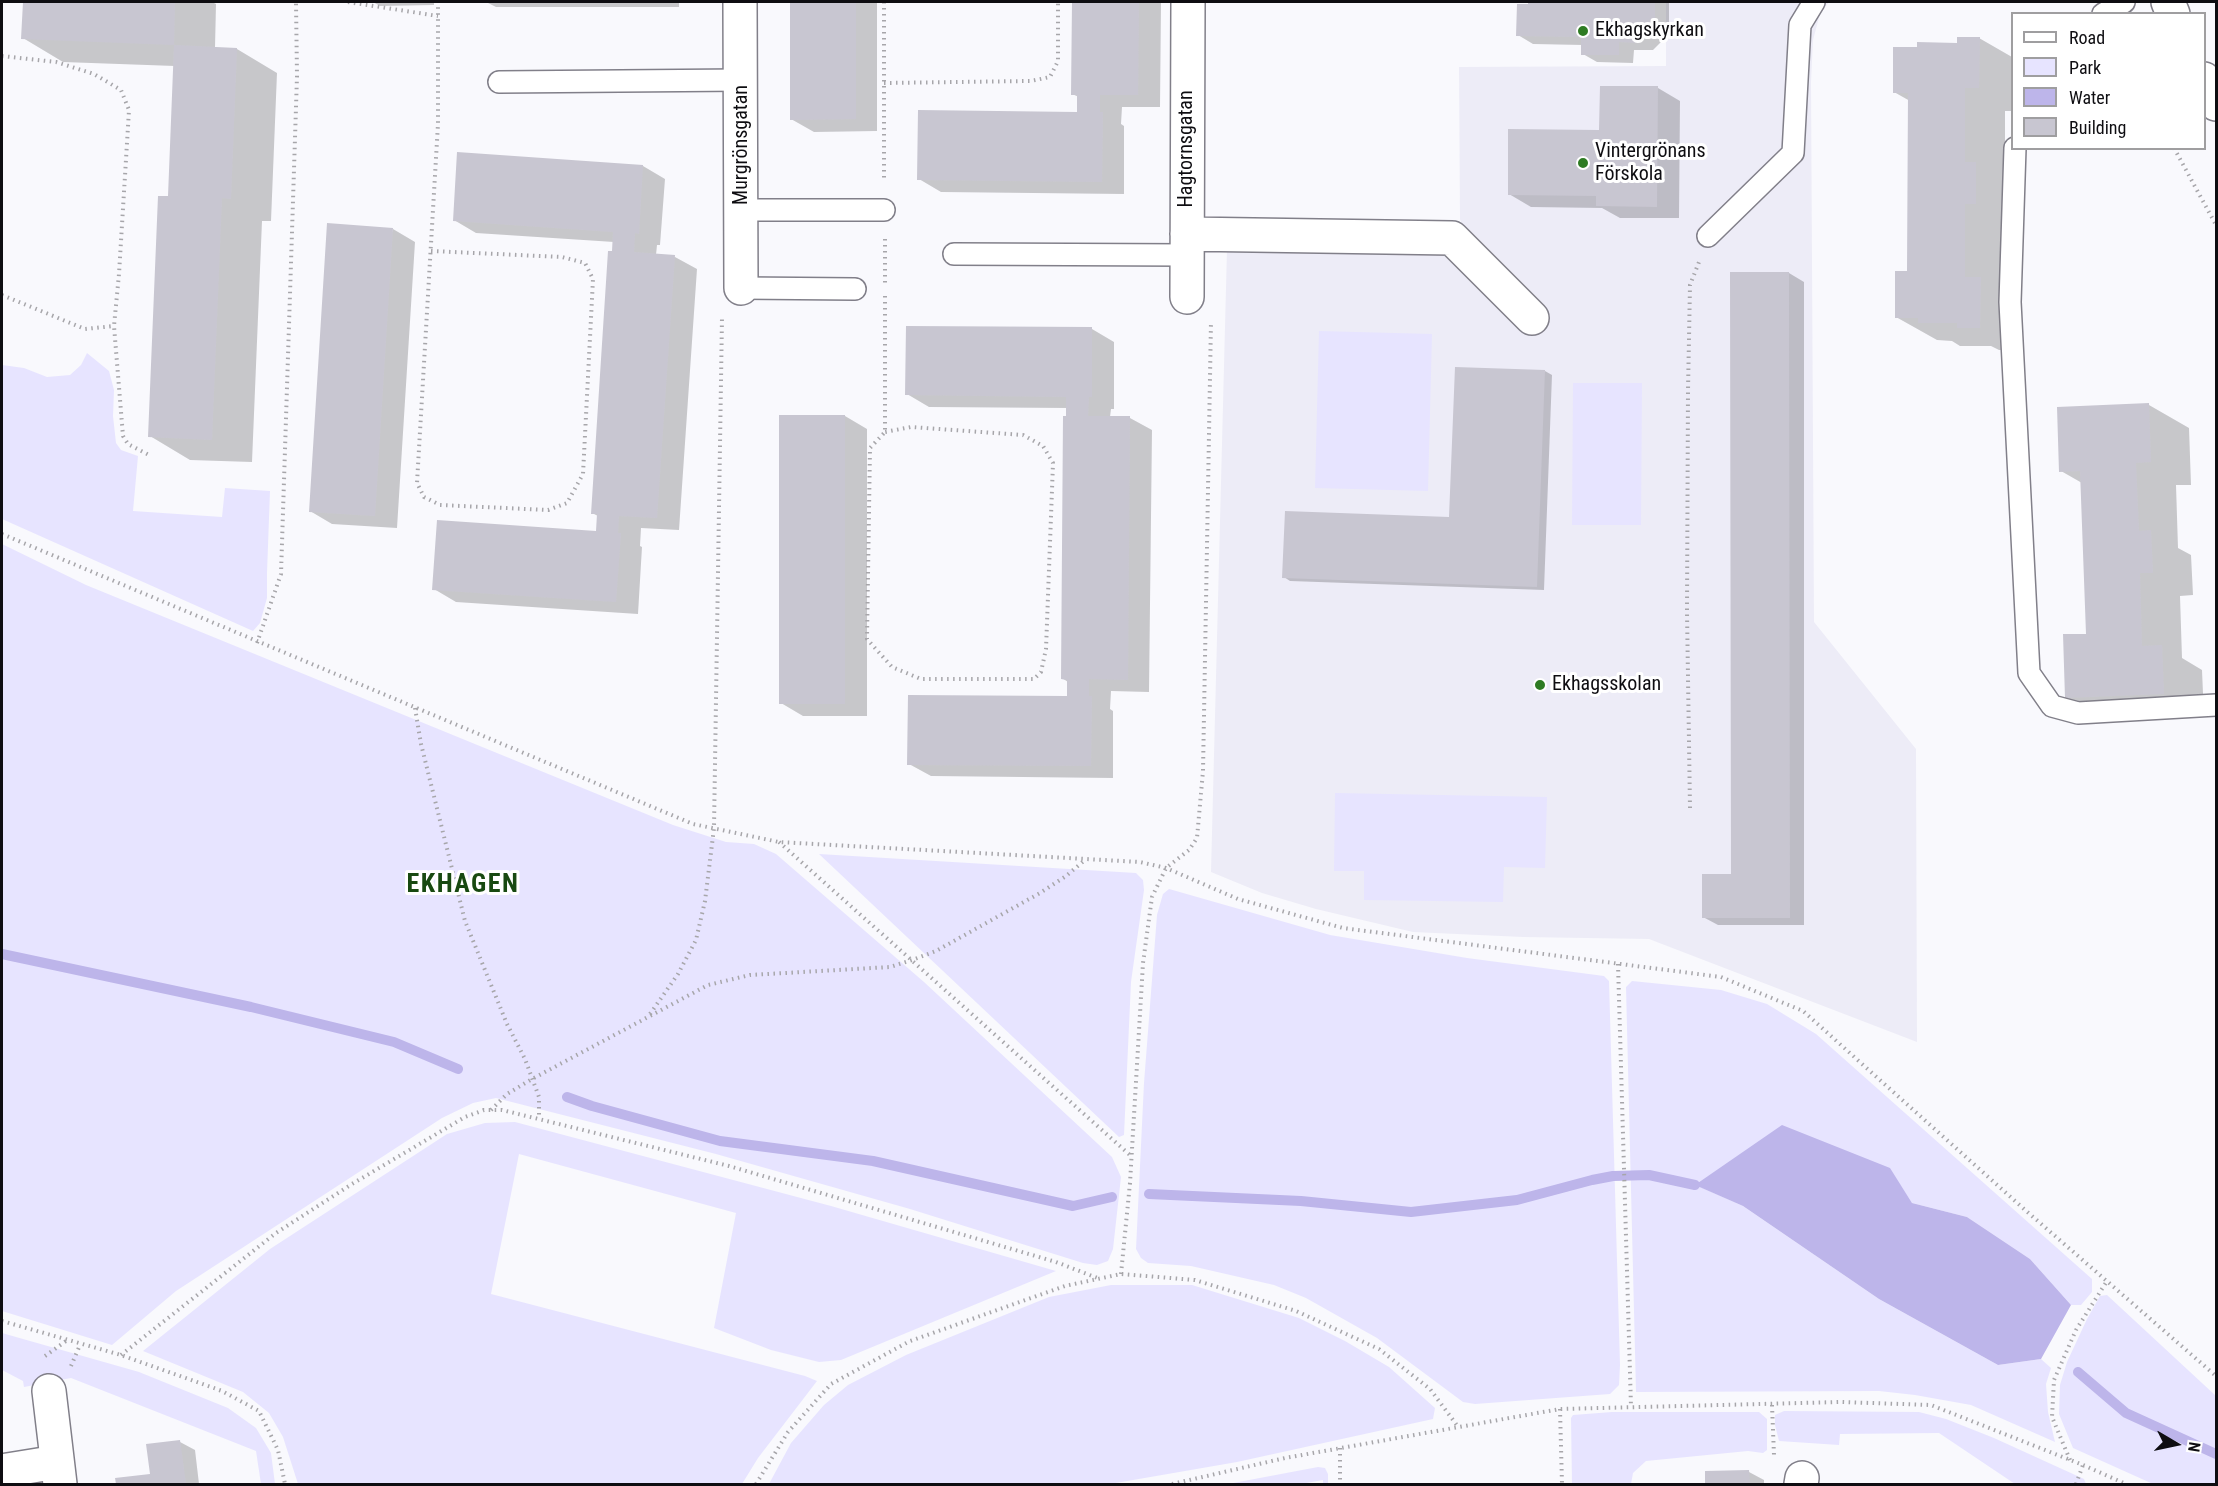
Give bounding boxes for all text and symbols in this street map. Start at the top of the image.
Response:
legend [2011,12,2206,150]
place label: Ekhagskyrkan [1595,19,1704,43]
marker: Ekhagskyrkan [1576,24,1590,38]
text: Road [2069,27,2105,48]
text: Park [2069,57,2101,78]
street label: Murgrönsgatan [730,85,754,205]
text: Water [2069,87,2110,108]
street label: Hagtornsgatan [1175,90,1199,208]
text: Building [2069,117,2126,138]
place label: Vintergrönans Förskola [1595,140,1706,187]
marker: Vintergrönans Förskola [1576,156,1590,170]
place label: Ekhagsskolan [1552,673,1661,697]
marker: Ekhagsskolan [1533,678,1547,692]
district label: EKHAGEN [407,869,519,901]
north arrow [2146,1414,2206,1474]
text: N [2184,1441,2204,1453]

